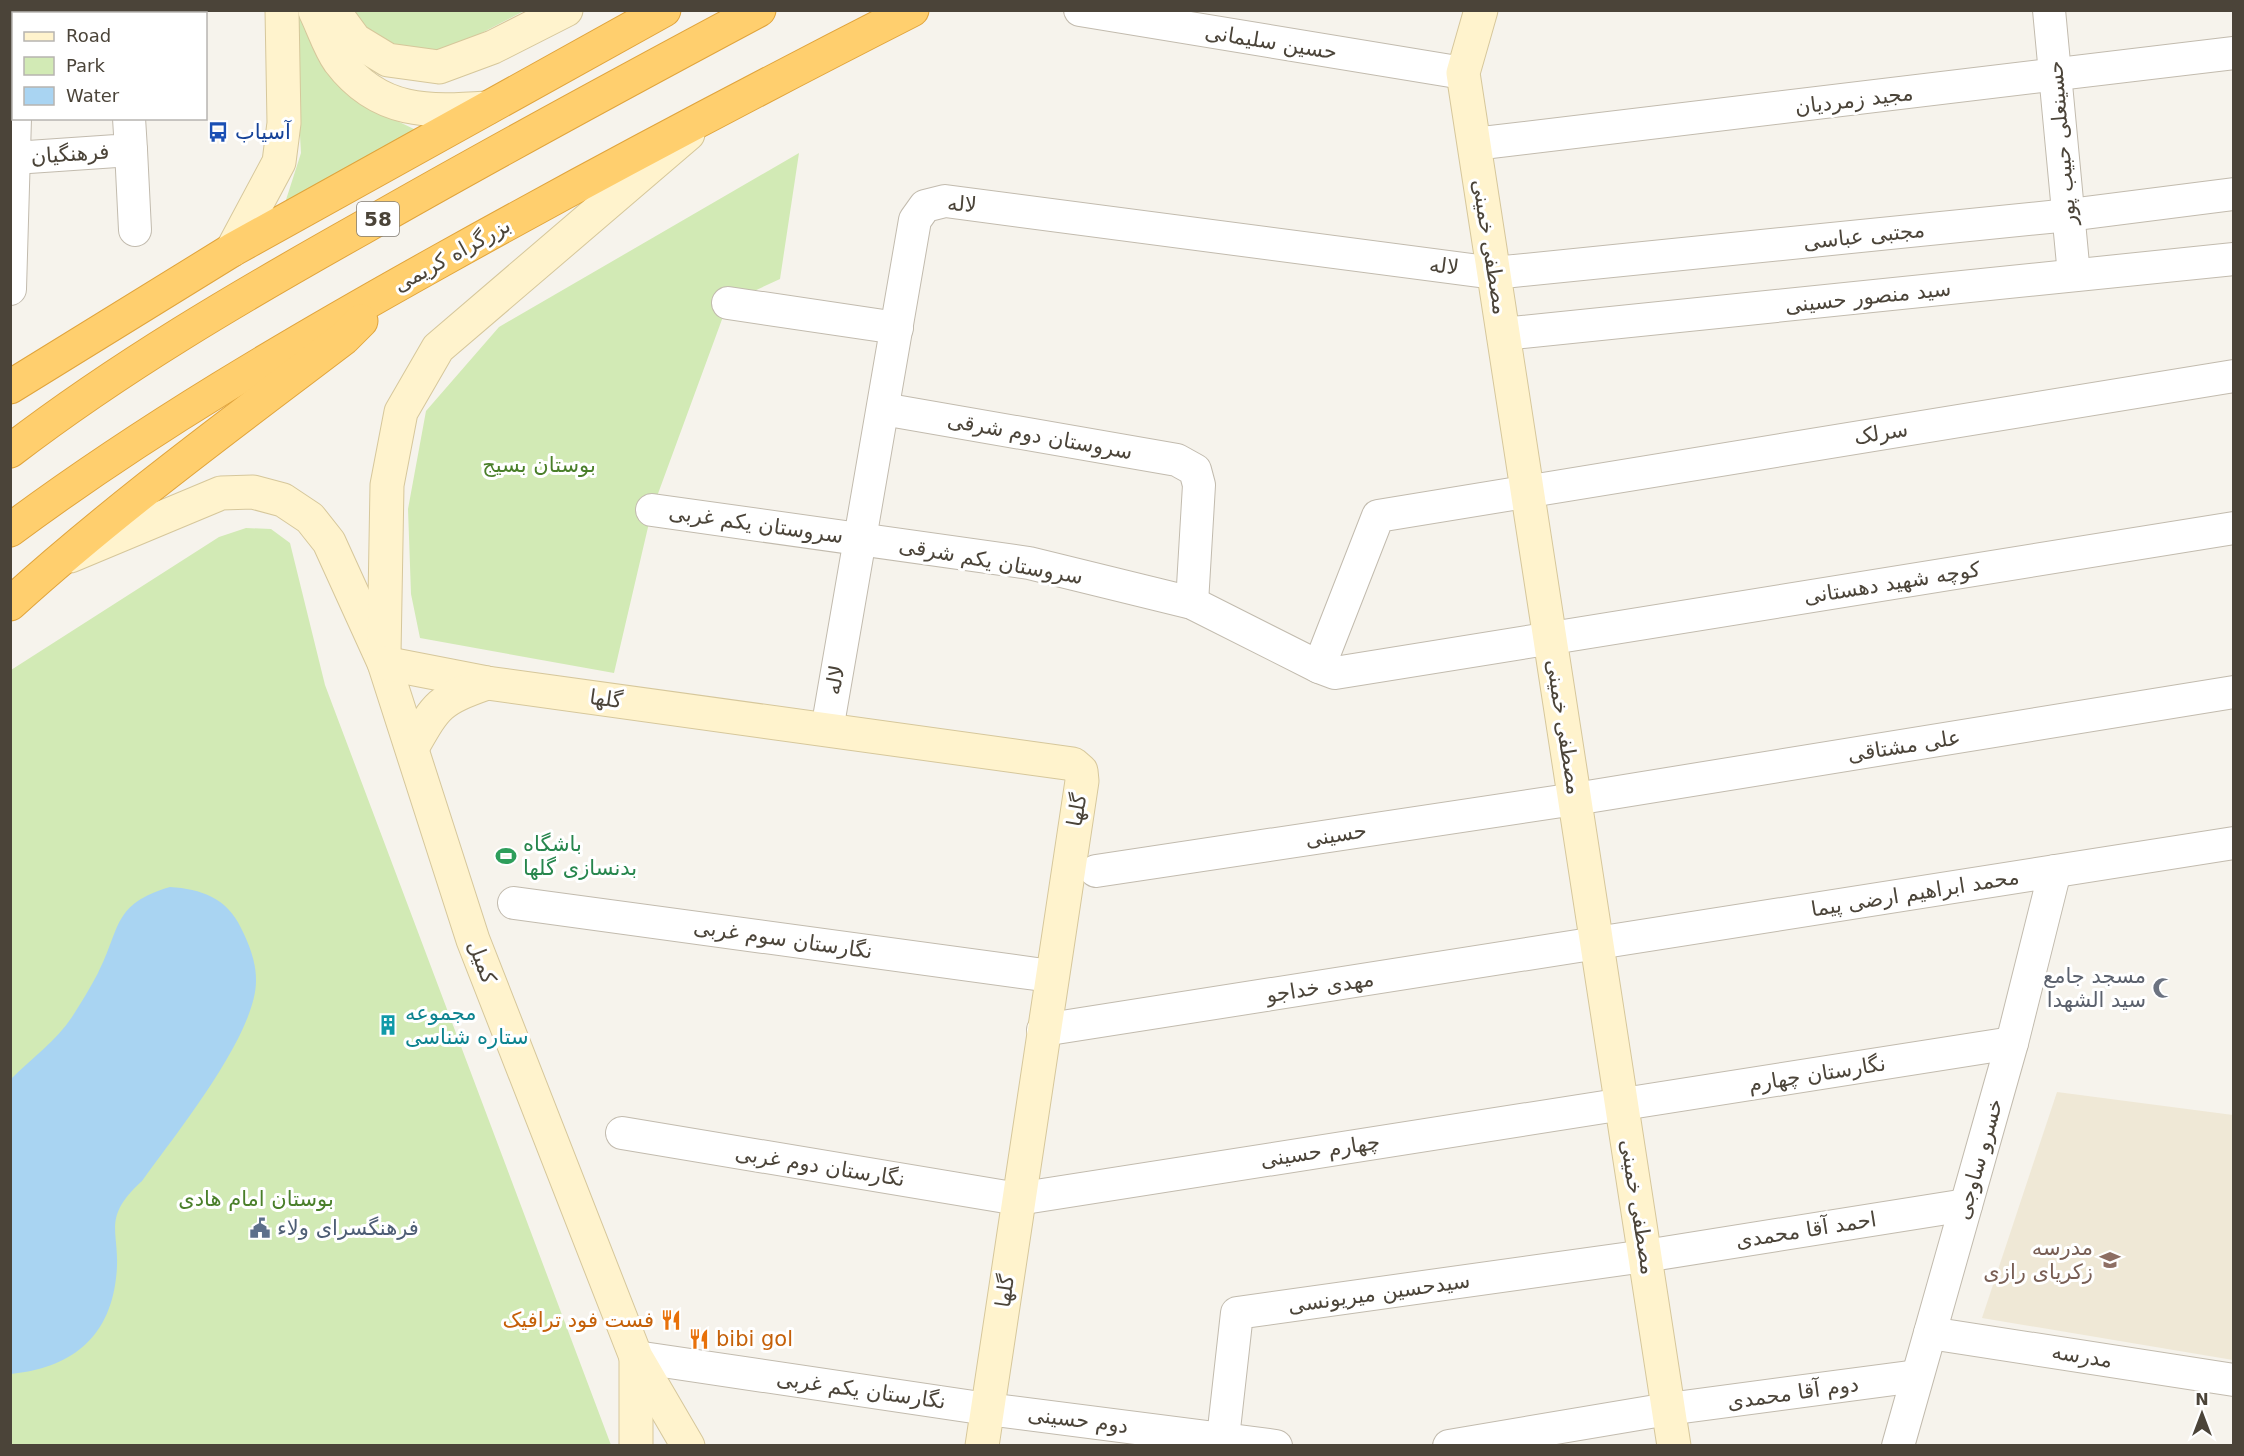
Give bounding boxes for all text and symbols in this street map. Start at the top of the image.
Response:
legend [12,12,207,120]
street label: حسین سلیمانی [1203,20,1339,64]
text: Road [66,25,111,46]
text: Park [66,55,105,76]
street label: حسینعلی حبیب پور [2043,60,2081,227]
street label: مجید زمردیان [1794,81,1914,119]
text: Water [66,85,120,106]
place label: آسیاب [235,119,292,144]
bus stop icon: آسیاب [206,120,230,144]
street label: فرهنگیان [30,139,110,169]
street label: مصطفی خمینی [1467,178,1513,316]
street label: لاله [946,191,978,217]
road number: 58 [357,202,399,236]
street label: بزرگراه کریمی [389,213,515,297]
street label: مجتبی عباسی [1802,218,1926,254]
street label: لاله [1428,252,1460,280]
street label: سید منصور حسینی [1784,276,1952,318]
street label: سروستان دوم شرقی [946,408,1134,464]
street label: سرلک [1852,417,1910,449]
park label: بوستان بسیج [482,453,596,477]
street label: سروستان یکم غربی [667,500,845,549]
street label: سروستان یکم شرقی [897,533,1085,590]
street label: کوچه شهید دهستانی [1802,557,1982,609]
street label: مصطفی خمینی [1541,658,1587,796]
street label: لاله [821,663,849,697]
street label: گلها [588,685,624,713]
street label: علی مشتاقی [1846,725,1962,767]
street label: گلها [1062,792,1092,828]
street label: حسینی [1304,818,1368,852]
place label: باشگاه بدنسازی گلها [523,832,637,880]
sports icon: باشگاه بدنسازی گلها [494,844,518,868]
street label: محمد ابراهیم ارضی پیما [1809,865,2021,922]
street label: نگارستان سوم غربی [692,915,874,963]
street label: کمیل [463,937,501,987]
place label: مسجد جامع سید الشهدا [2043,964,2146,1012]
street label: مهدی خداجو [1263,967,1376,1008]
mosque icon: مسجد جامع سید الشهدا [2151,976,2175,1000]
place label: مجموعه ستاره شناسی [405,1001,529,1049]
building icon: مجموعه ستاره شناسی [376,1013,400,1037]
street label: نگارستان چهارم [1747,1051,1887,1097]
street label: خسرو ساوجی [1950,1096,2008,1222]
street label: چهارم حسینی [1258,1130,1382,1172]
street label: مصطفی خمینی [1615,1138,1661,1276]
street label: نگارستان دوم غربی [733,1141,907,1191]
park label: بوستان امام هادی [178,1187,334,1211]
street label: احمد آقا محمدی [1734,1206,1878,1253]
public building icon: فرهنگسرای ولاء [248,1216,272,1240]
place label: فرهنگسرای ولاء [277,1216,419,1240]
place label: مدرسه زکریای رازی [1983,1236,2093,1284]
school or university icon: مدرسه زکریای رازی [2098,1248,2122,1272]
street label: سیدحسین میریونسی [1286,1268,1472,1318]
street label: گلها [991,1273,1019,1309]
place label: فست فود ترافیک [503,1308,654,1332]
restaurant icon: فست فود ترافیک [659,1308,683,1332]
restaurant icon: bibi gol [687,1327,711,1351]
place label: bibi gol [716,1327,793,1351]
street label: مدرسه [2050,1339,2114,1373]
street label: نگارستان یکم غربی [775,1366,947,1415]
street label: دوم آقا محمدی [1726,1371,1860,1414]
north arrow [2172,1384,2232,1444]
text: N [2195,1390,2209,1409]
street label: دوم حسینی [1026,1402,1130,1438]

